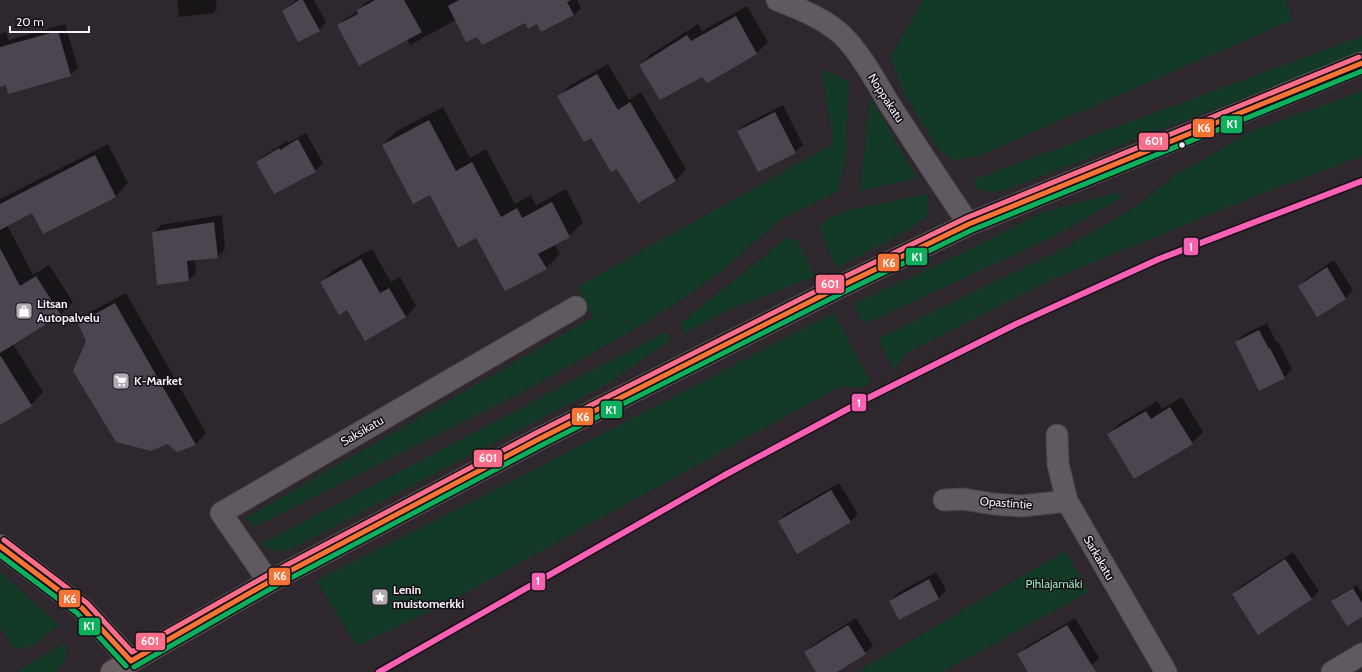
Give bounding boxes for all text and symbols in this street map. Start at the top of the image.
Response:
scale bar [10,8,89,34]
text: 20 m [16,14,44,29]
street label: Noppakatu [865,70,908,125]
line badge: K1 [1220,115,1243,134]
text: K1 [1227,117,1237,131]
line badge: K6 [1192,118,1215,138]
text: K6 [1197,121,1211,135]
line badge: 601 [1138,132,1169,151]
text: 601 [1145,134,1163,148]
unlabelled marker [1177,140,1187,150]
line badge: 1 [1183,237,1199,256]
text: 1 [1189,240,1193,254]
line badge: K1 [905,247,928,266]
text: K1 [912,250,922,264]
line badge: K6 [877,253,900,272]
text: K6 [882,256,896,270]
line badge: 601 [815,274,845,294]
text: 601 [821,277,839,291]
place label: Litsan Autopalvelu [37,296,100,325]
shop icon: Litsan Autopalvelu [14,301,34,321]
supermarket icon: K-Market [111,371,131,391]
place label: K-Market [134,373,182,388]
line badge: 1 [851,393,867,412]
text: 1 [857,396,861,410]
line badge: K1 [600,400,623,419]
text: K1 [606,403,616,417]
line badge: K6 [571,407,594,426]
text: K6 [576,410,590,424]
street label: Saksikatu [338,412,386,449]
line badge: 601 [473,449,503,468]
text: 601 [479,451,497,465]
street label: Opastintie [979,493,1033,512]
street label: Sarkakatu [1081,533,1118,583]
line badge: K6 [268,567,291,586]
text: K6 [273,569,287,583]
line badge: 1 [531,572,546,591]
text: 1 [536,574,540,588]
park label: Pihlajamäki [1026,576,1082,591]
place label: Lenin muistomerkki [393,582,464,611]
place icon: Lenin muistomerkki [370,587,390,607]
line badge: K6 [58,589,81,608]
text: K6 [63,592,77,606]
line badge: K1 [78,617,101,636]
text: K1 [84,619,94,633]
line badge: 601 [135,632,166,651]
text: 601 [141,634,159,648]

